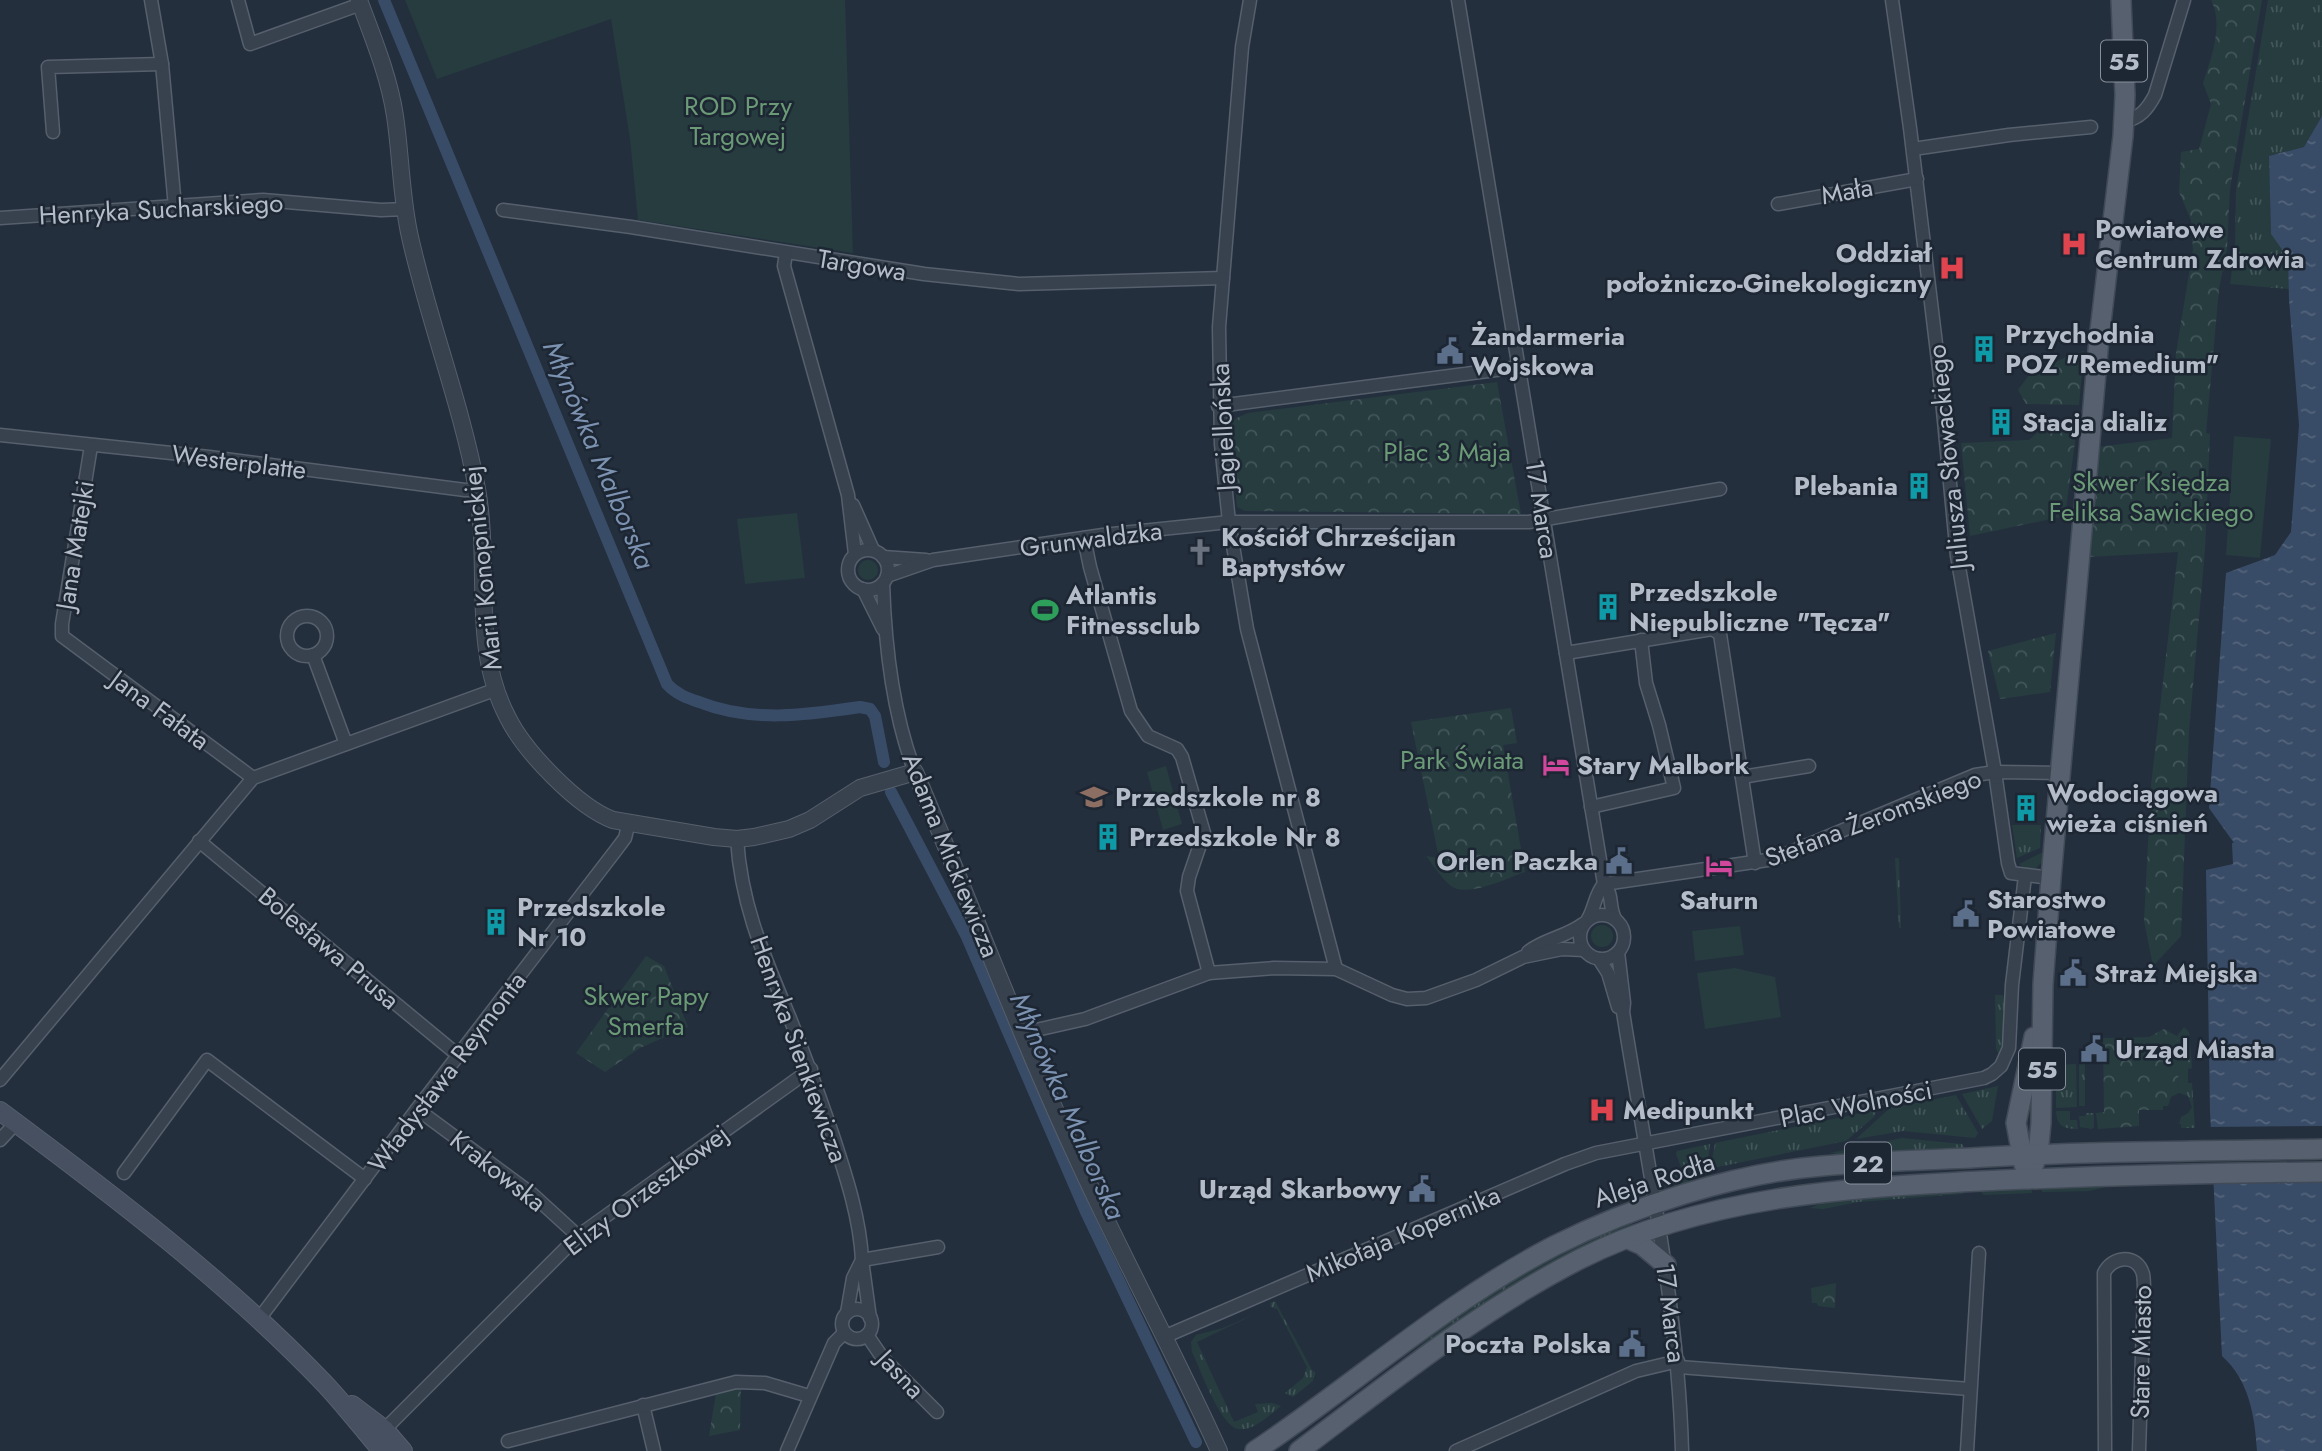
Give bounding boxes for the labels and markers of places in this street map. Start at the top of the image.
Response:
place label: Powiatowe Centrum Zdrowia [2095,210,2304,278]
hospital icon: Powiatowe Centrum Zdrowia [2059,229,2089,259]
place label: Oddział położniczo-Ginekologiczny [1606,234,1933,302]
hospital icon: Oddział położniczo-Ginekologiczny [1937,253,1967,283]
place label: Przychodnia POZ "Remedium" [2005,315,2219,383]
place label: Żandarmeria Wojskowa [1471,317,1625,385]
building icon: Przychodnia POZ "Remedium" [1969,334,1999,364]
public building icon: Żandarmeria Wojskowa [1435,336,1465,366]
place label: Stacja dializ [2022,403,2168,441]
building icon: Stacja dializ [1986,407,2016,437]
place label: Plebania [1794,467,1898,505]
building icon: Plebania [1904,471,1934,501]
place label: Kościół Chrześcijan Baptystów [1221,518,1456,586]
church icon: Kościół Chrześcijan Baptystów [1185,537,1215,567]
place label: Przedszkole Niepubliczne "Tęcza" [1629,573,1890,641]
place label: Atlantis Fitnessclub [1065,576,1200,644]
building icon: Przedszkole Niepubliczne "Tęcza" [1593,592,1623,622]
sports icon: Atlantis Fitnessclub [1030,595,1060,625]
place label: Stary Malbork [1577,746,1750,784]
hotel icon: Stary Malbork [1541,750,1571,780]
place label: Wodociągowa wieża ciśnień [2046,774,2218,842]
place label: Przedszkole nr 8 [1115,778,1321,816]
school or university icon: Przedszkole nr 8 [1079,782,1109,812]
building icon: Wodociągowa wieża ciśnień [2011,793,2041,823]
place label: Przedszkole Nr 8 [1129,818,1341,856]
building icon: Przedszkole Nr 8 [1093,822,1123,852]
place label: Orlen Paczka [1436,842,1598,880]
public building icon: Orlen Paczka [1604,846,1634,876]
hotel icon: Saturn [1704,851,1734,881]
place label: Starostwo Powiatowe [1987,880,2116,948]
place label: Saturn [1679,881,1759,919]
place label: Przedszkole Nr 10 [517,888,666,956]
public building icon: Starostwo Powiatowe [1951,899,1981,929]
building icon: Przedszkole Nr 10 [481,907,511,937]
place label: Straż Miejska [2094,954,2258,992]
public building icon: Straż Miejska [2058,958,2088,988]
place label: Urząd Miasta [2115,1030,2275,1068]
public building icon: Urząd Miasta [2079,1034,2109,1064]
place label: Medipunkt [1623,1091,1754,1129]
hospital icon: Medipunkt [1587,1095,1617,1125]
place label: Urząd Skarbowy [1199,1170,1401,1208]
public building icon: Urząd Skarbowy [1407,1174,1437,1204]
place label: Poczta Polska [1445,1325,1611,1363]
public building icon: Poczta Polska [1617,1329,1647,1359]

